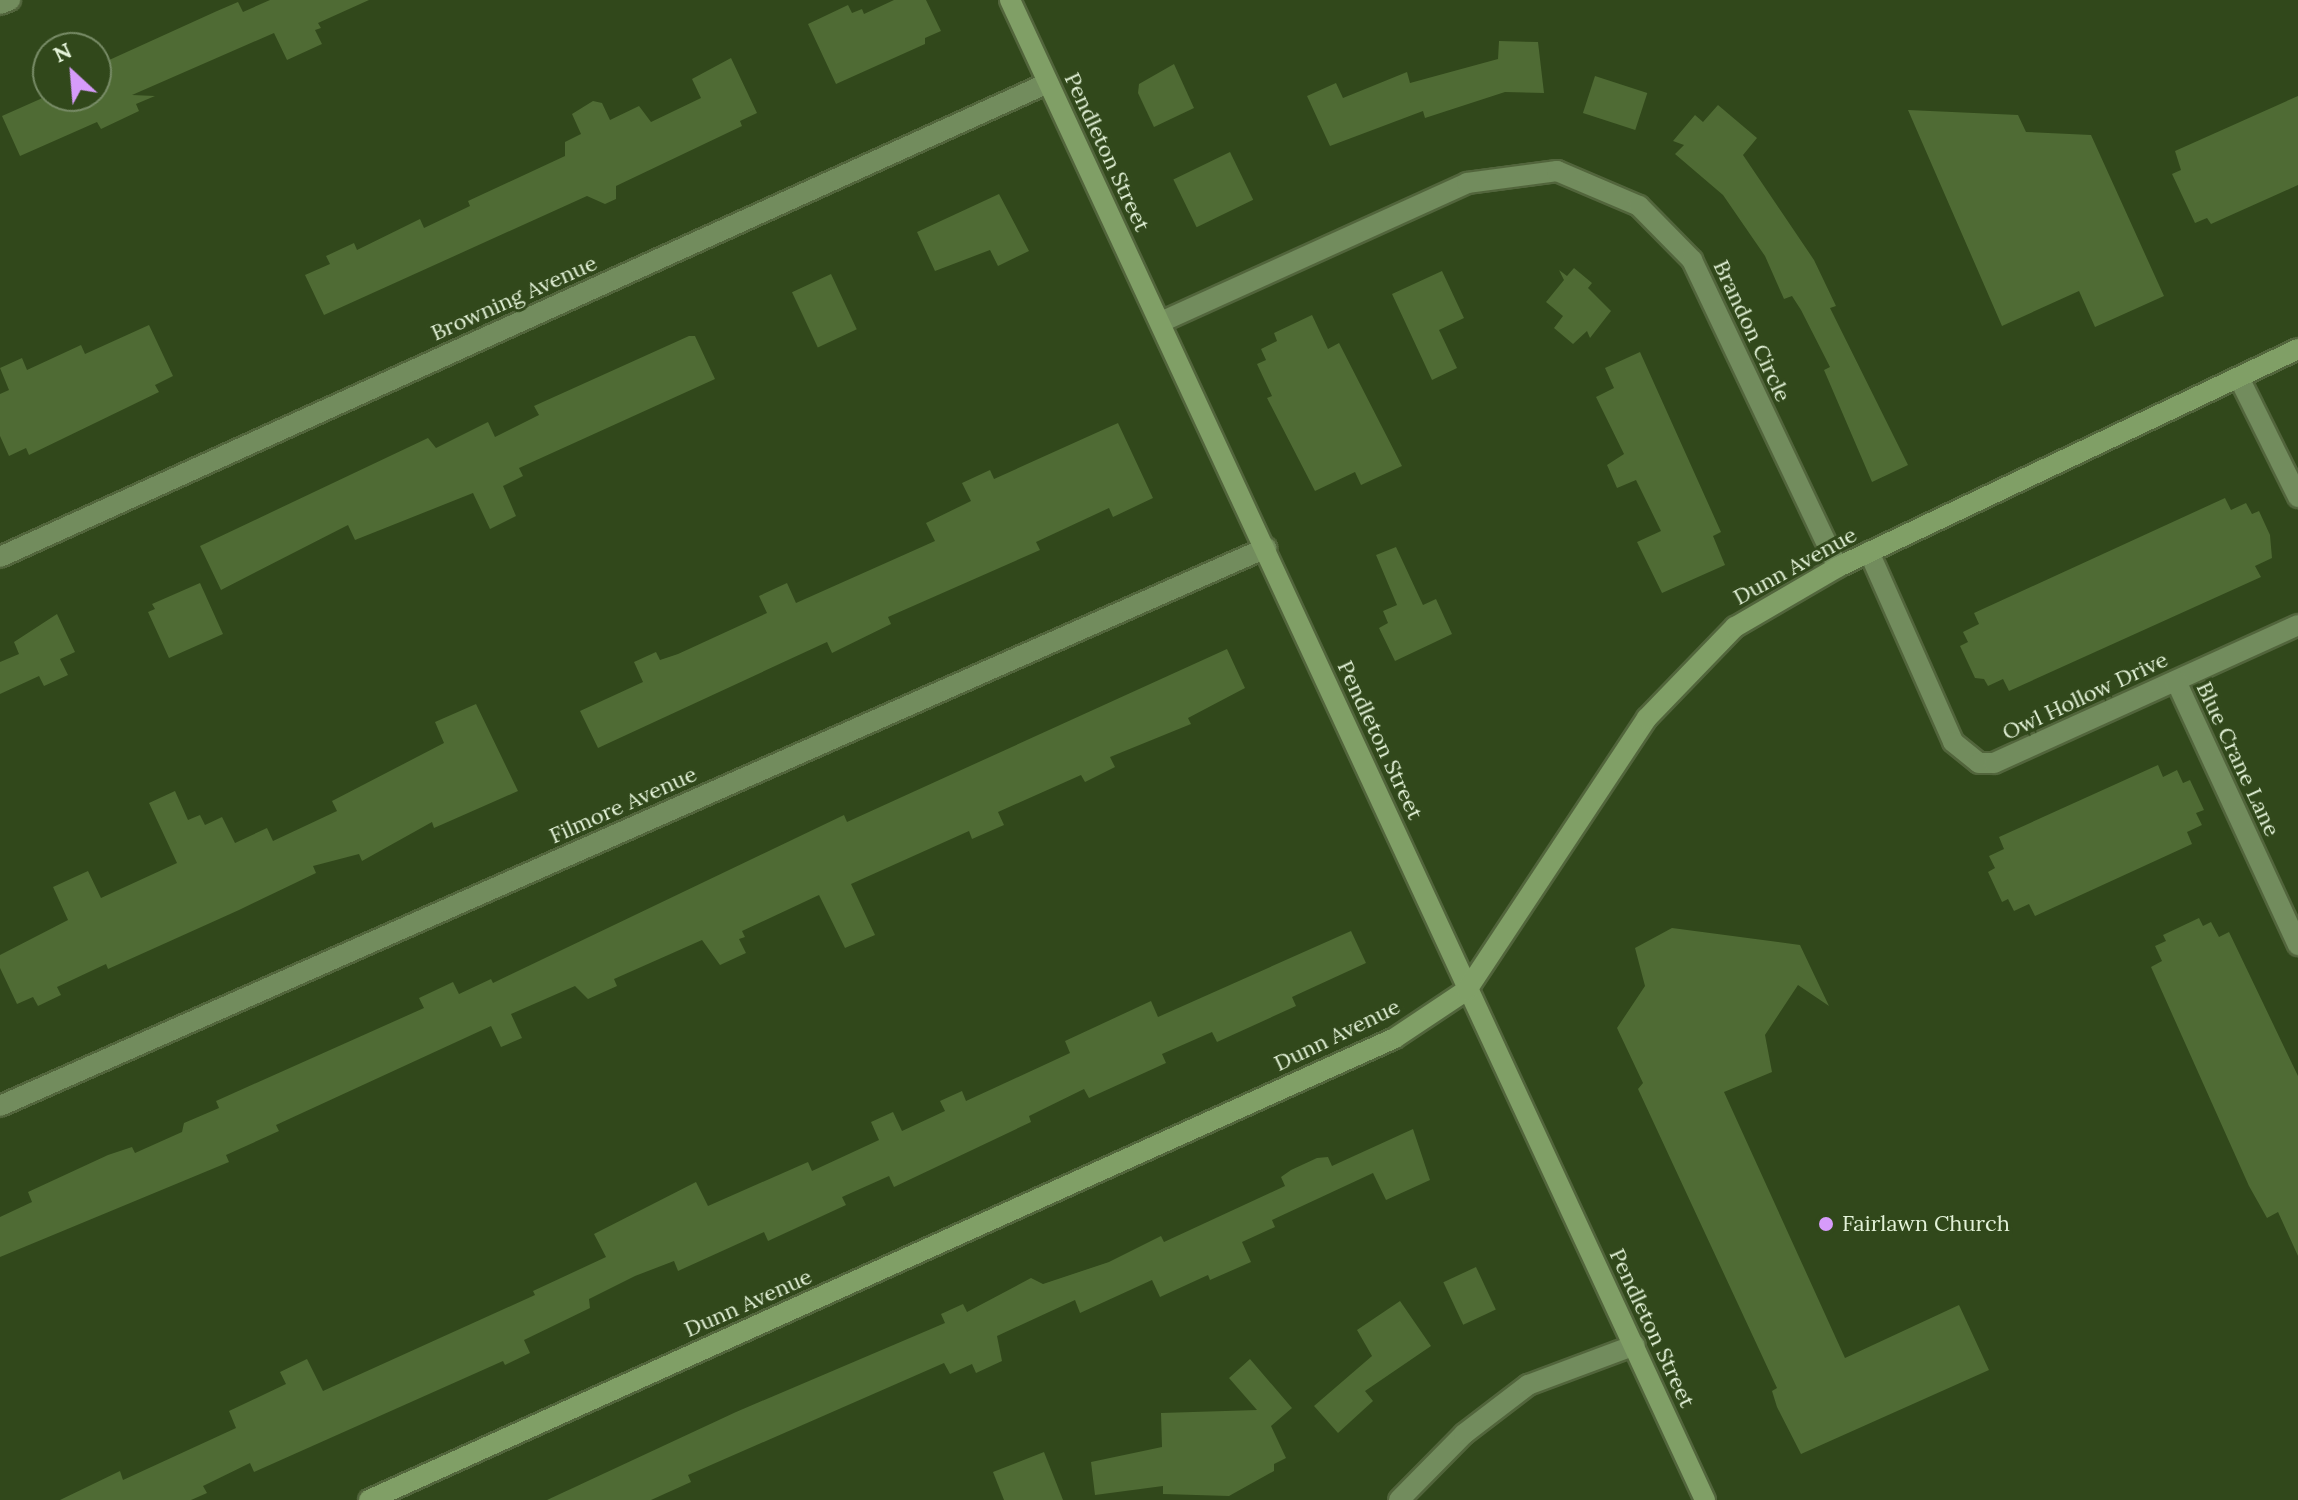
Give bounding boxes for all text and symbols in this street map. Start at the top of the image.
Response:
north arrow [32,32,112,112]
text: N [49,36,76,69]
street label: Pendleton Street [1059,68,1155,236]
street label: Browning Avenue [427,250,601,346]
street label: Brandon Circle [1708,256,1796,406]
street label: Dunn Avenue [1729,521,1861,611]
street label: Owl Hollow Drive [1998,646,2172,746]
street label: Pendleton Street [1332,656,1428,824]
street label: Blue Crane Lane [2191,678,2285,840]
street label: Filmore Avenue [545,761,701,849]
street label: Dunn Avenue [1270,993,1404,1077]
place label: Fairlawn Church [1842,1211,2010,1237]
marker: Fairlawn Church [1817,1215,1835,1233]
street label: Pendleton Street [1604,1244,1700,1412]
street label: Dunn Avenue [680,1263,816,1343]

